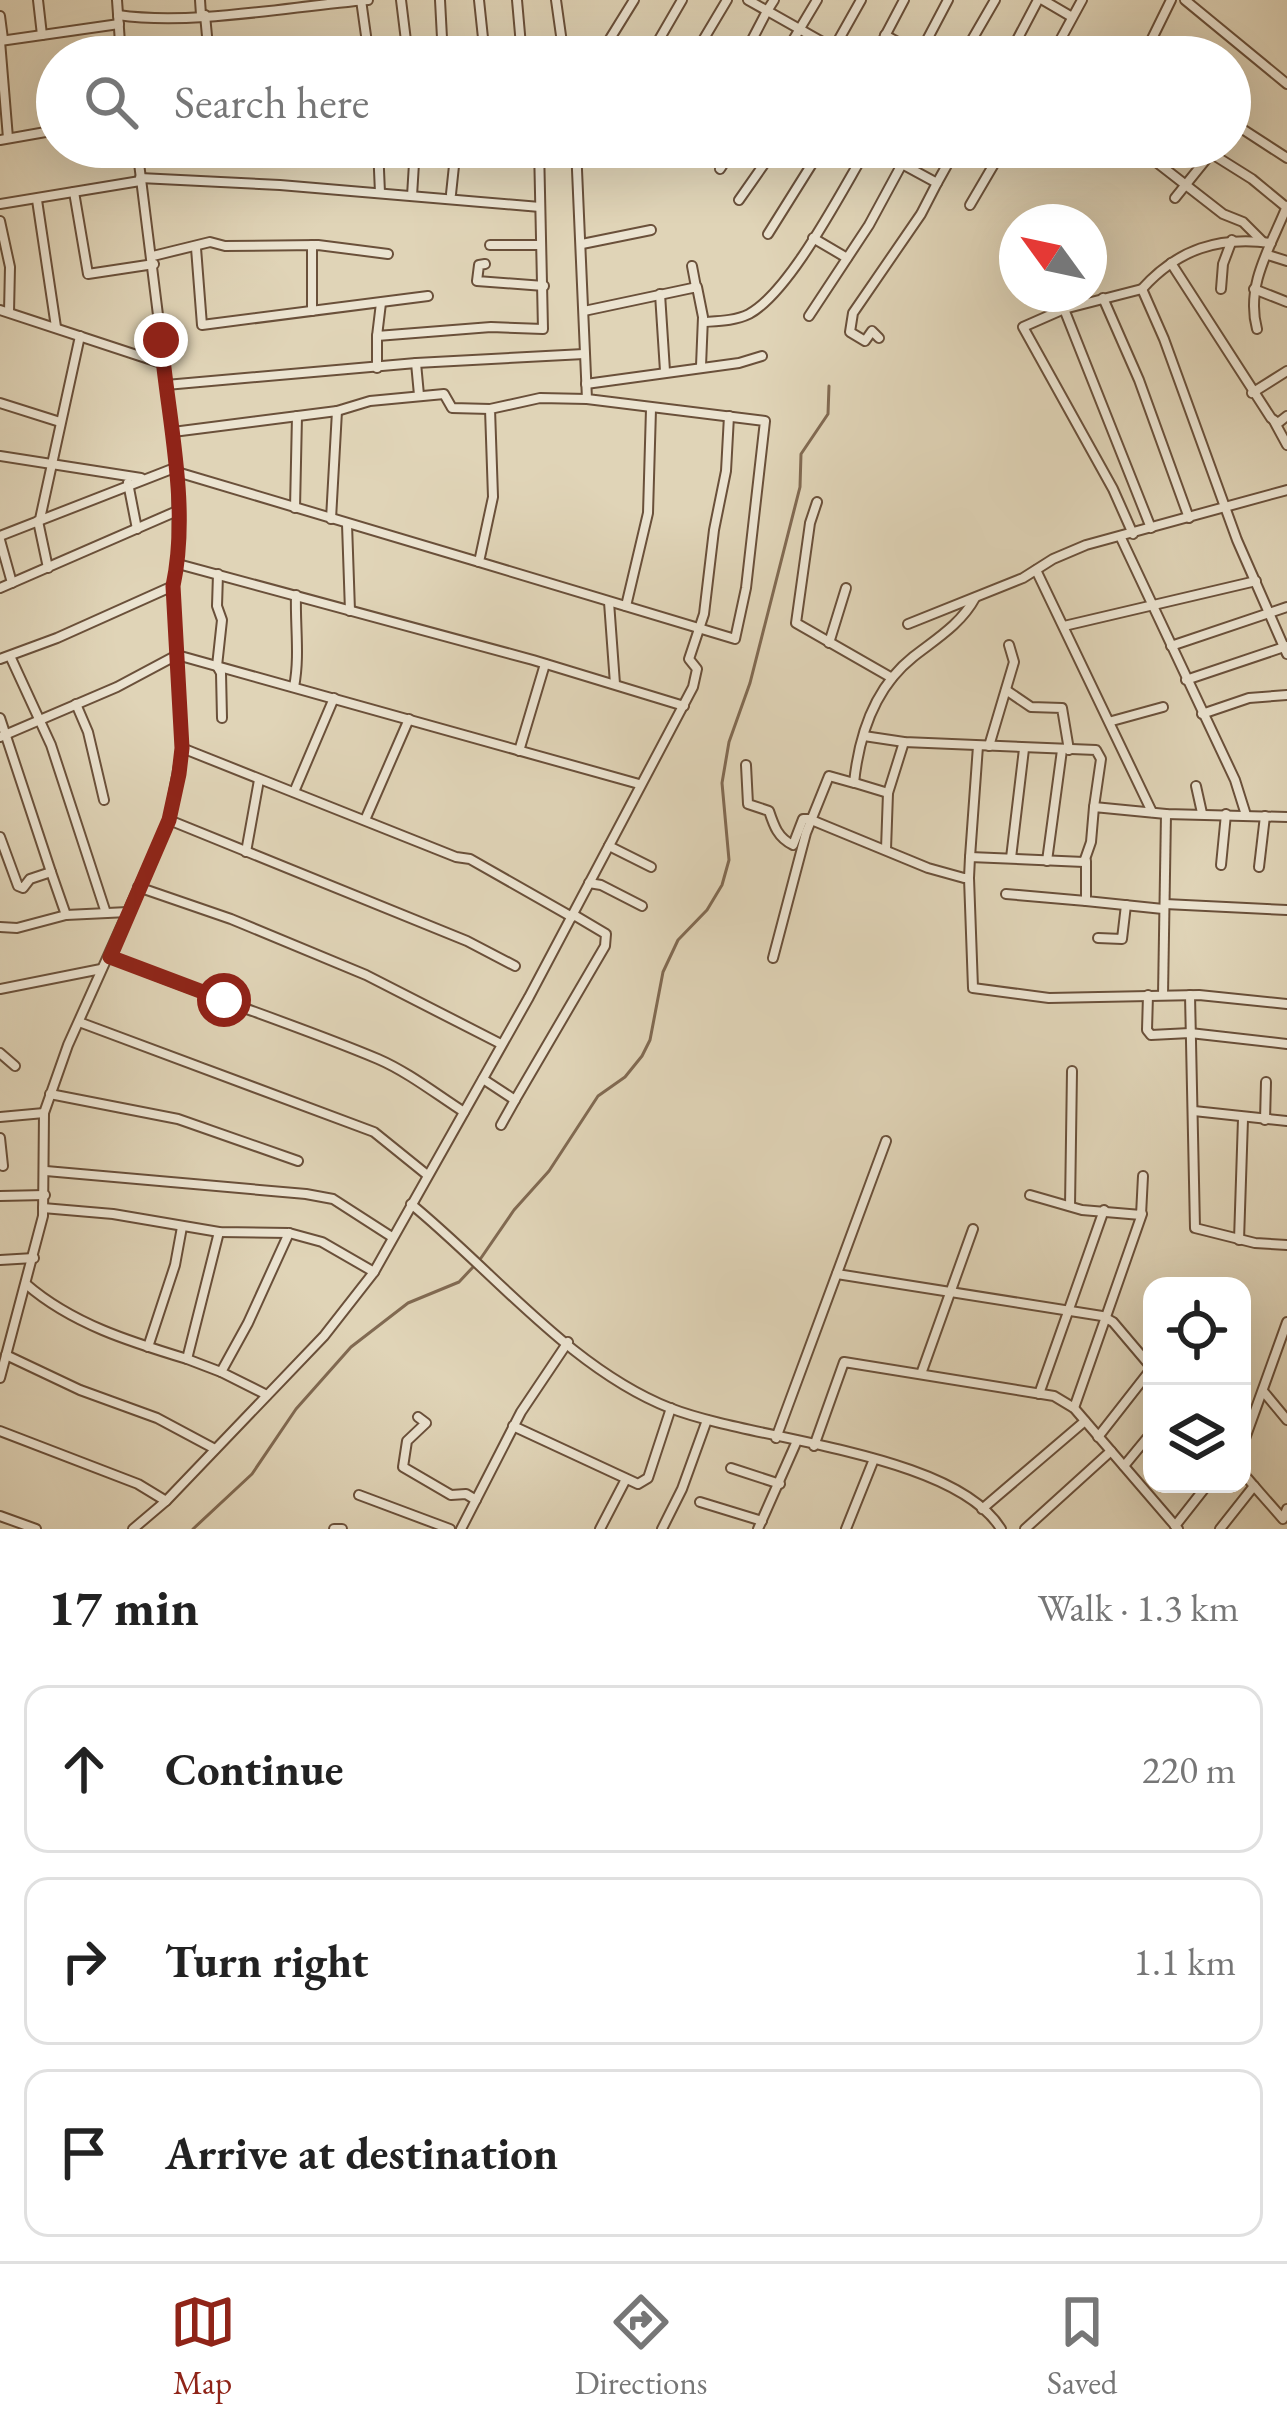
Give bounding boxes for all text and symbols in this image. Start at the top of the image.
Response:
search box [36,36,1251,168]
icon: search [78,69,144,135]
text: Search here [174,73,369,131]
north arrow [999,204,1107,312]
route end [134,313,188,367]
route start [197,973,251,1027]
map controls [1143,1277,1251,1493]
button: locate [1143,1277,1251,1385]
button: layers [1143,1385,1251,1493]
text: 17 min [48,1574,199,1640]
text: Walk · 1.3 km [1038,1582,1239,1633]
icon: ahead [51,1736,117,1802]
text: Continue [165,1740,343,1798]
text: 220 m [1142,1744,1236,1795]
icon: right [51,1928,117,1994]
text: Turn right [165,1932,368,1990]
text: 1.1 km [1133,1936,1236,1987]
icon: arrive [51,2120,117,2186]
text: Arrive at destination [165,2124,558,2182]
tab: Map [170,2289,236,2404]
tab: Directions [575,2289,708,2404]
tab: Saved [1047,2289,1117,2404]

